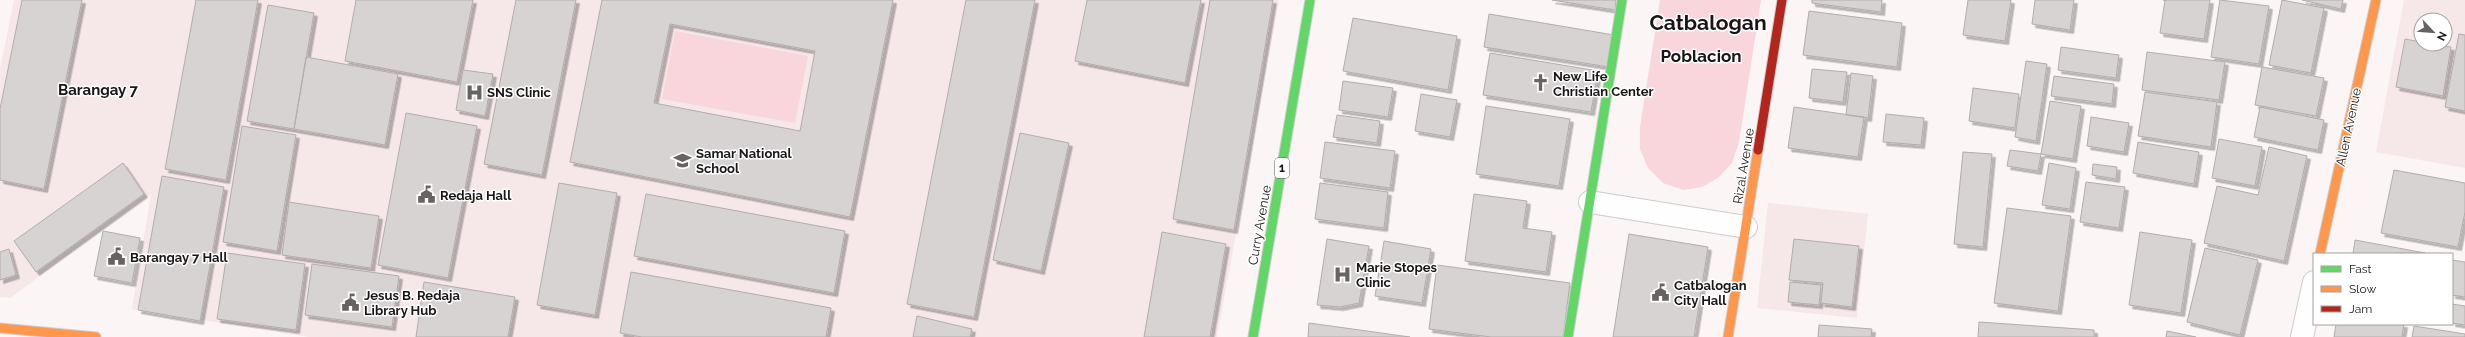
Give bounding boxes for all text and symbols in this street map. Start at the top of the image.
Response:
district label: Catbalogan [1649,10,1767,35]
north arrow [2413,12,2453,52]
text: N [2434,30,2449,43]
district label: Poblacion [1660,46,1742,66]
place label: New Life Christian Center [1553,69,1653,99]
church icon: New Life Christian Center [1530,73,1550,93]
district label: Barangay 7 [58,81,139,99]
hospital icon: SNS Clinic [464,82,484,102]
place label: SNS Clinic [487,85,551,100]
street label: Allen Avenue [2333,86,2364,168]
street label: Rizal Avenue [1730,127,1757,205]
place label: Samar National School [696,146,793,176]
school or university icon: Samar National School [673,150,693,170]
road number: 1 [1275,158,1289,178]
street label: Curry Avenue [1245,184,1274,266]
public building icon: Redaja Hall [417,185,437,205]
place label: Redaja Hall [440,188,512,203]
public building icon: Barangay 7 Hall [107,247,127,267]
place label: Barangay 7 Hall [130,250,229,265]
legend [2313,253,2453,325]
place label: Marie Stopes Clinic [1356,260,1438,290]
text: Fast [2349,262,2372,276]
hospital icon: Marie Stopes Clinic [1333,264,1353,284]
place label: Catbalogan City Hall [1674,278,1747,308]
public building icon: Catbalogan City Hall [1651,282,1671,302]
text: Slow [2349,282,2376,296]
place label: Jesus B. Redaja Library Hub [364,288,460,318]
public building icon: Jesus B. Redaja Library Hub [341,292,361,312]
text: Jam [2349,302,2372,316]

